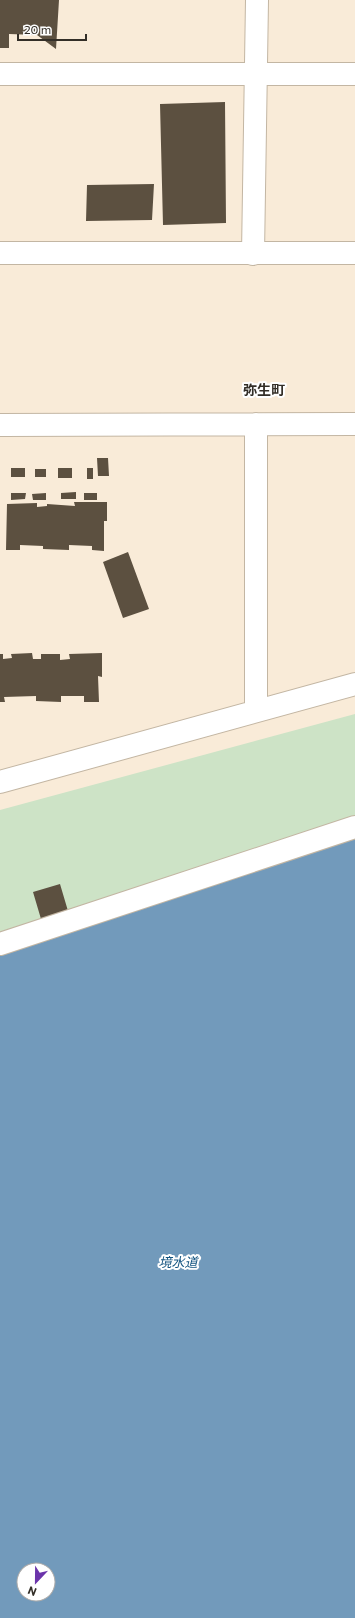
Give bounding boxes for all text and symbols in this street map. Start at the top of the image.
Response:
scale bar [18,16,86,42]
text: 20 m [24,22,51,36]
district label: 弥生町 [243,381,285,398]
water label: 境水道 [158,1254,199,1270]
north arrow [16,1562,56,1602]
text: N [26,1584,38,1599]

